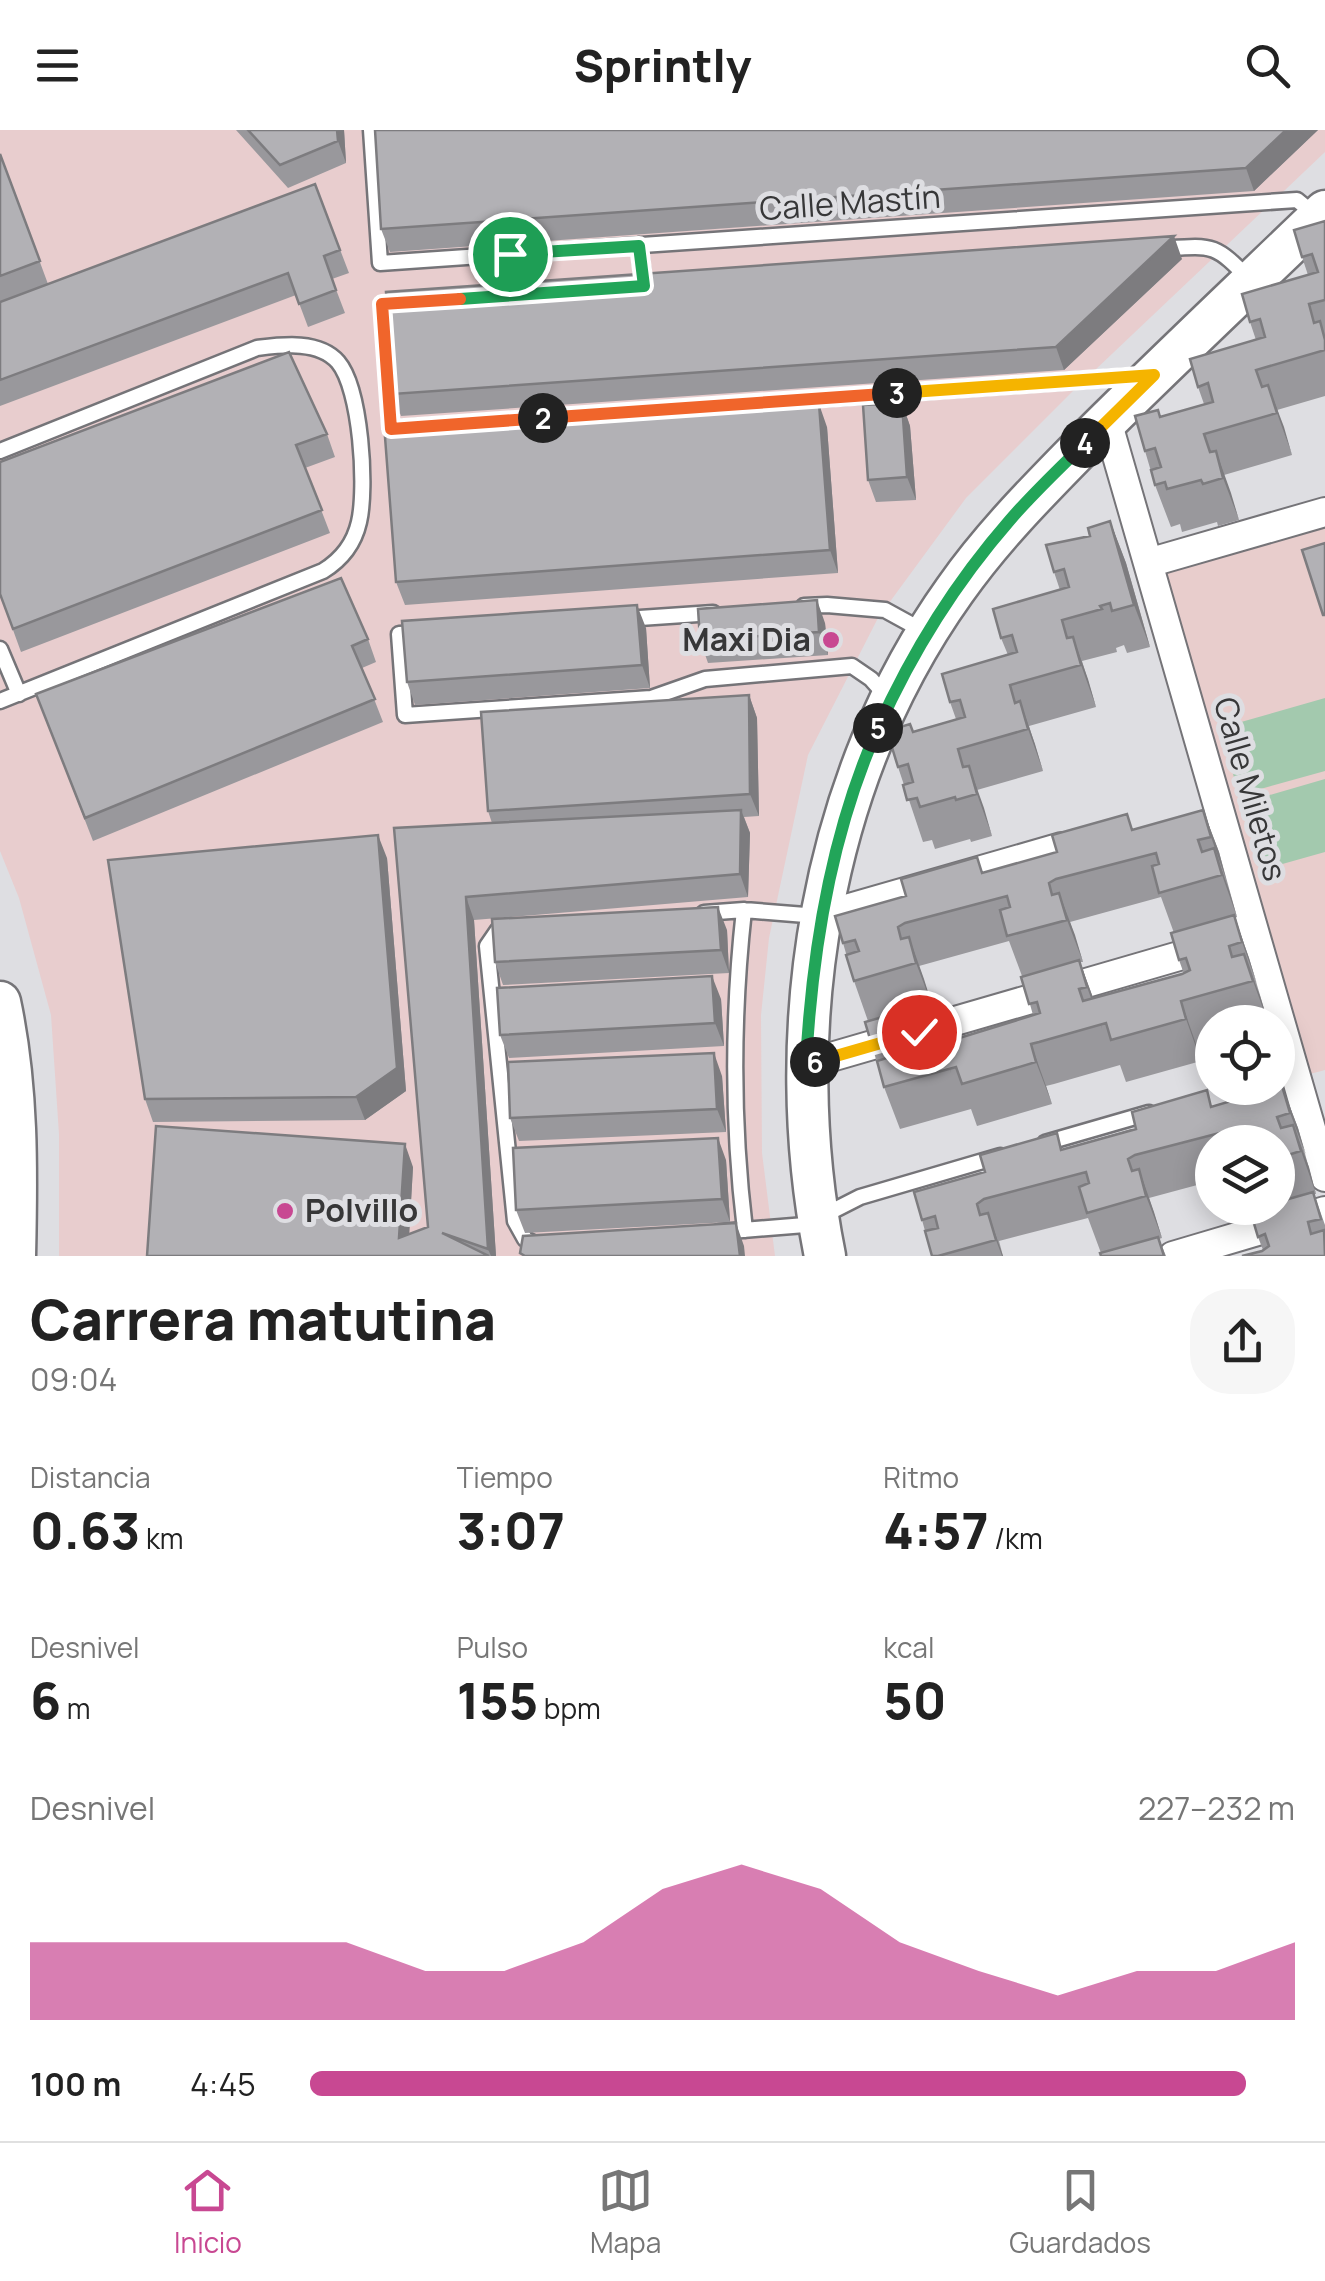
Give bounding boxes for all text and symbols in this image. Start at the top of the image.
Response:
text: Sprintly [574,34,751,96]
icon: menu [30,38,85,93]
icon: search [1240,38,1295,93]
street label: Calle Mastín [758,174,942,230]
pin [468,212,553,297]
icon: arrive [483,227,538,282]
pin: 3 [872,368,922,418]
text: 3 [889,374,905,412]
pin: 2 [518,393,568,443]
text: 2 [535,399,551,437]
pin: 4 [1060,418,1110,468]
text: 4 [1076,424,1094,462]
place label: Maxi Dia [682,617,811,661]
marker: Maxi Dia [820,629,842,651]
street label: Calle Miletos [1204,692,1298,886]
pin: 5 [853,703,903,753]
text: 5 [870,709,886,747]
pin [877,990,962,1075]
icon: check [892,1005,947,1060]
map controls [1195,1005,1295,1225]
button: locate [1195,1005,1295,1105]
pin: 6 [790,1037,840,1087]
text: 6 [806,1043,824,1081]
button: layers [1195,1125,1295,1225]
place label: Polvillo [305,1188,418,1232]
marker: Polvillo [274,1200,296,1222]
text: Carrera matutina [30,1281,496,1357]
button: share [1190,1289,1295,1394]
text: 09:04 [30,1357,117,1401]
text: Distancia [30,1458,151,1496]
text: Tiempo [457,1458,553,1496]
text: Ritmo [883,1458,959,1496]
text: 0.63 [30,1496,140,1564]
text: 3:07 [457,1496,565,1564]
text: 4:57 [883,1496,989,1564]
text: km [140,1519,184,1557]
text: /km [989,1519,1043,1557]
text: Desnivel [30,1628,140,1666]
text: Pulso [457,1628,528,1666]
text: kcal [883,1628,934,1666]
text: 6 [30,1666,61,1734]
text: 155 [457,1666,538,1734]
text: 50 [883,1666,946,1734]
text: m [61,1689,90,1727]
text: bpm [538,1689,601,1727]
text: Desnivel [30,1786,155,1830]
text: 227–232 m [1138,1786,1295,1830]
text: 100 m [30,2062,121,2106]
text: 4:45 [190,2062,256,2106]
tab: Inicio [174,2163,242,2261]
tab: Mapa [590,2163,661,2261]
tab: Guardados [1009,2163,1151,2261]

